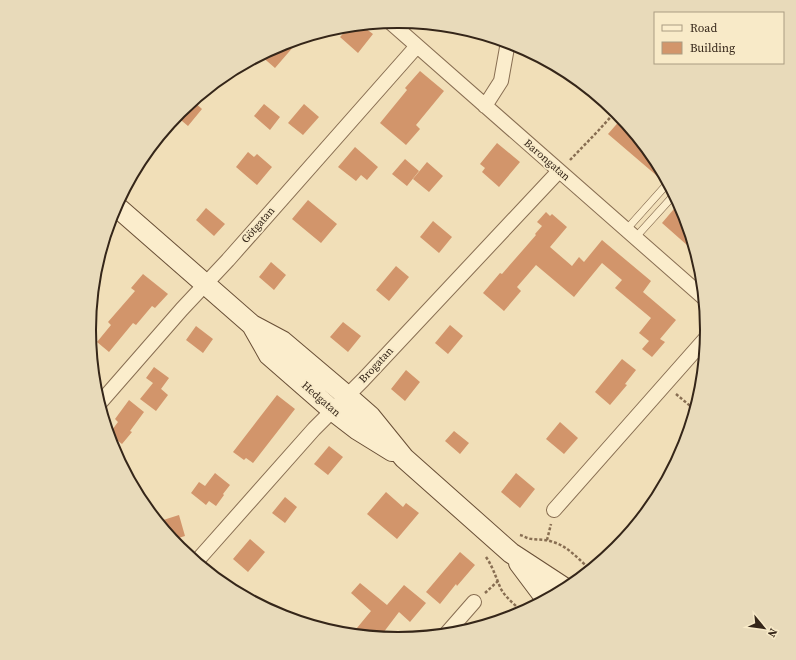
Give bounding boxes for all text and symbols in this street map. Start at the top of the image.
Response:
legend [654,12,784,64]
text: Road [690,20,717,36]
text: Building [690,40,735,56]
street label: Barongatan [521,136,574,184]
street label: Götgatan [238,203,278,246]
street label: Brogatan [355,343,397,386]
street label: Hedgatan [298,378,344,420]
north arrow [744,608,784,648]
text: N [764,625,781,640]

